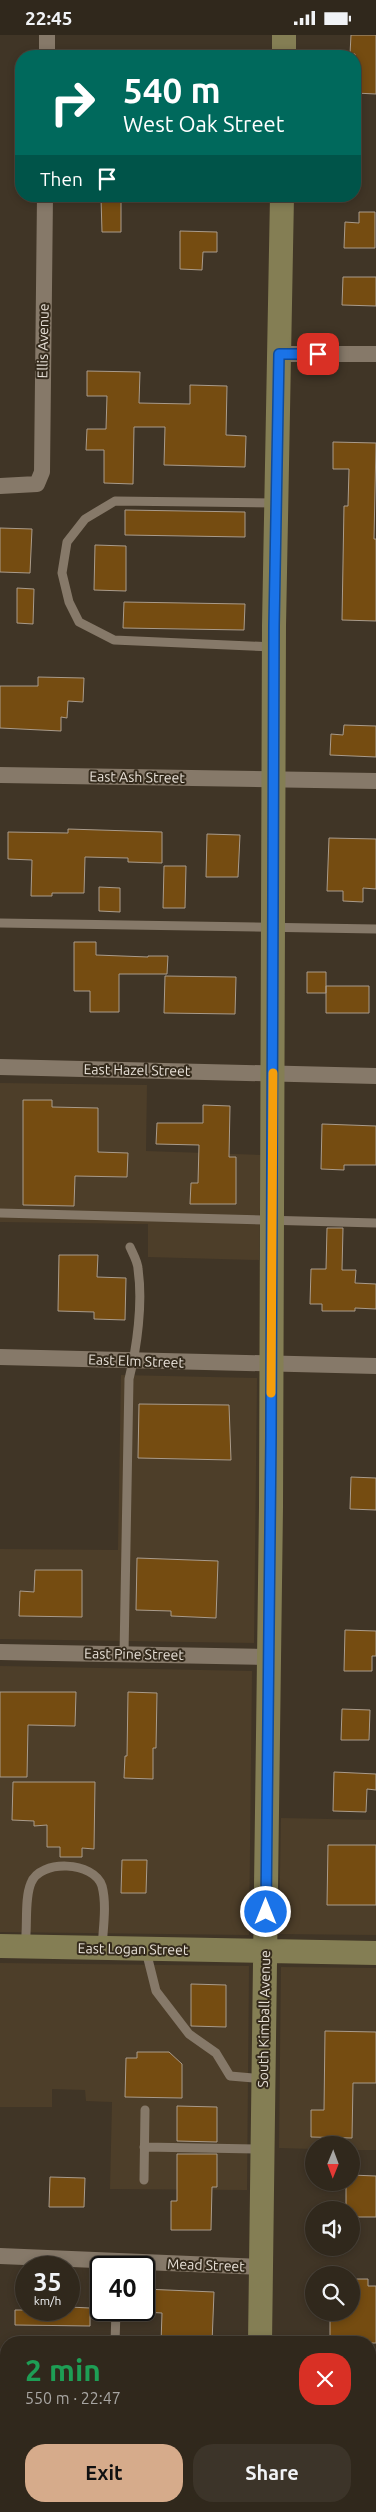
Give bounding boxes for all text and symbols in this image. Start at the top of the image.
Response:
text: 22:45 [25,7,73,29]
icon: right [40,70,105,135]
text: 540 m [123,70,221,110]
text: West Oak Street [123,111,284,136]
icon: arrive [93,165,121,193]
text: Then [40,168,83,190]
street label: Ellis Avenue [34,303,52,379]
pin [297,333,339,375]
icon: arrive [304,340,332,368]
street label: East Ash Street [89,768,185,786]
street label: East Hazel Street [83,1061,191,1079]
street label: East Elm Street [88,1351,185,1371]
street label: East Pine Street [84,1645,184,1663]
position arrow [239,1885,291,1937]
street label: East Logan Street [78,1940,189,1958]
street label: South Kimball Avenue [255,1950,273,2088]
north arrow [305,2136,360,2191]
map controls [305,2136,360,2321]
button: sound [305,2201,360,2256]
speed limit sign: 40 [90,2256,155,2321]
street label: Mead Street [167,2256,246,2274]
button: search [305,2266,360,2321]
text: 35 [33,2268,62,2296]
text: km/h [34,2294,61,2307]
text: 2 min [25,2353,101,2387]
button: close [299,2353,351,2405]
text: 550 m · 22:47 [25,2389,121,2407]
button: Exit [25,2444,183,2502]
button: Share [193,2444,351,2502]

